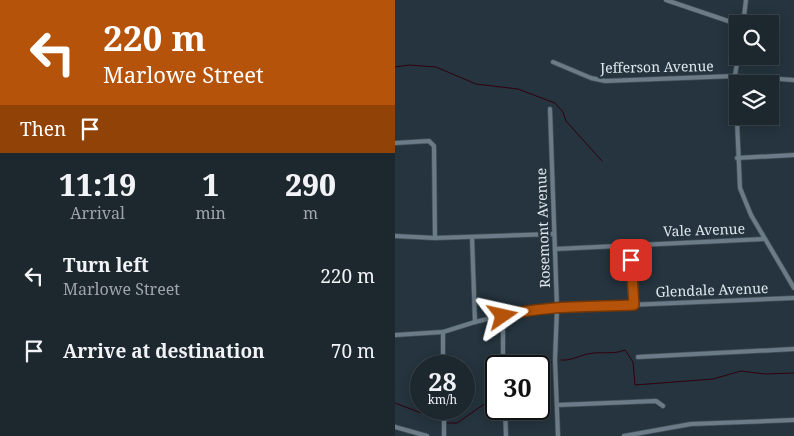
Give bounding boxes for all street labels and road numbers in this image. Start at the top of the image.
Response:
street label: Jefferson Avenue [599,56,714,77]
street label: Rosemont Avenue [531,168,554,288]
street label: Vale Avenue [663,219,745,240]
street label: Glendale Avenue [655,278,769,301]

